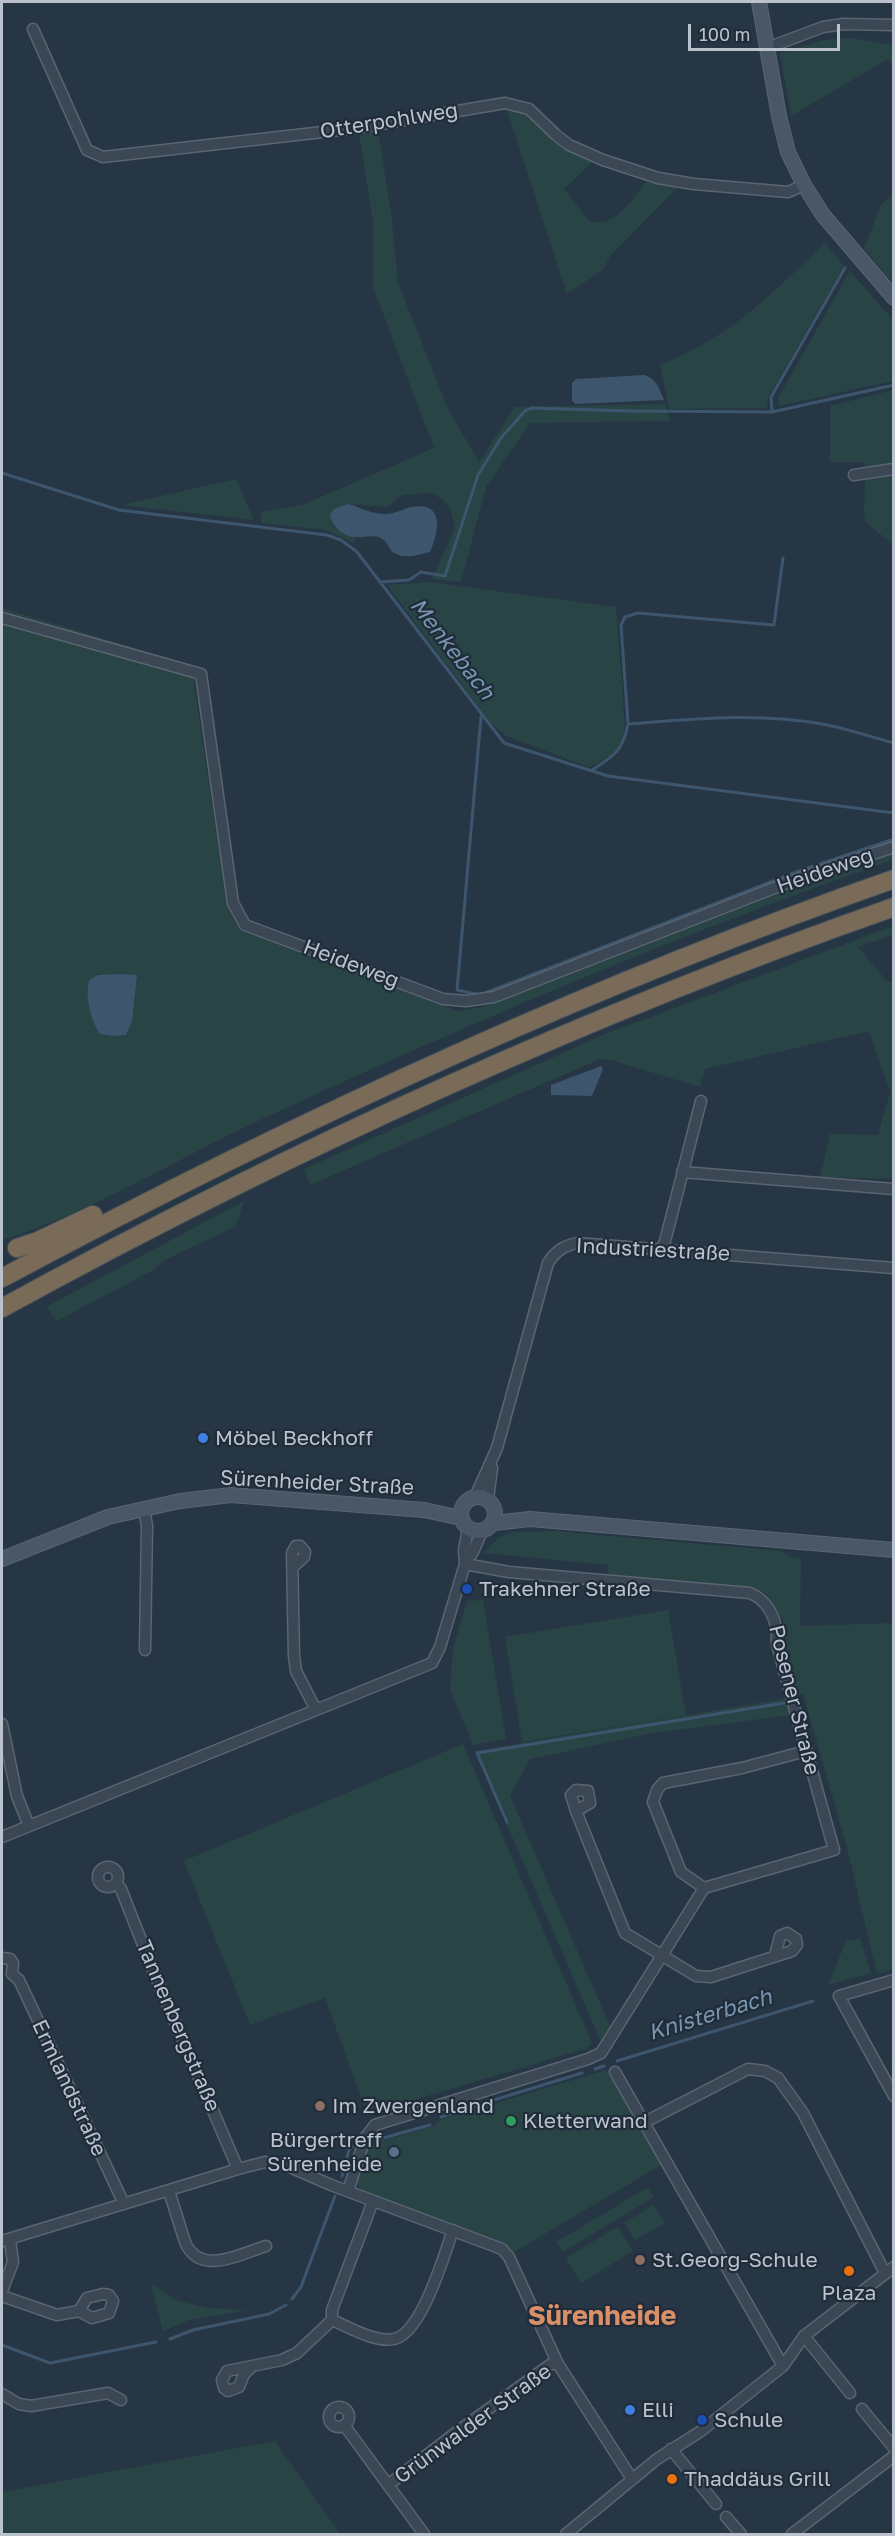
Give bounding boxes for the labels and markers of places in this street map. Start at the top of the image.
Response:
place label: Möbel Beckhoff [215,1425,373,1451]
marker: Möbel Beckhoff [196,1431,210,1445]
place label: Trakehner Straße [479,1576,651,1602]
marker: Trakehner Straße [460,1582,474,1596]
place label: Im Zwergenland [332,2093,494,2119]
marker: Im Zwergenland [313,2099,327,2113]
place label: Kletterwand [523,2108,648,2134]
marker: Kletterwand [504,2114,518,2128]
place label: Bürgertreff Sürenheide [267,2127,382,2177]
marker: Bürgertreff Sürenheide [387,2145,401,2159]
place label: St.Georg-Schule [652,2247,818,2273]
marker: St.Georg-Schule [633,2253,647,2267]
marker: Plaza [842,2264,856,2278]
place label: Plaza [822,2280,876,2306]
place label: Elli [642,2397,674,2423]
marker: Elli [623,2403,637,2417]
place label: Schule [714,2407,783,2433]
marker: Schule [695,2413,709,2427]
place label: Thaddäus Grill [684,2466,831,2492]
marker: Thaddäus Grill [665,2472,679,2486]

